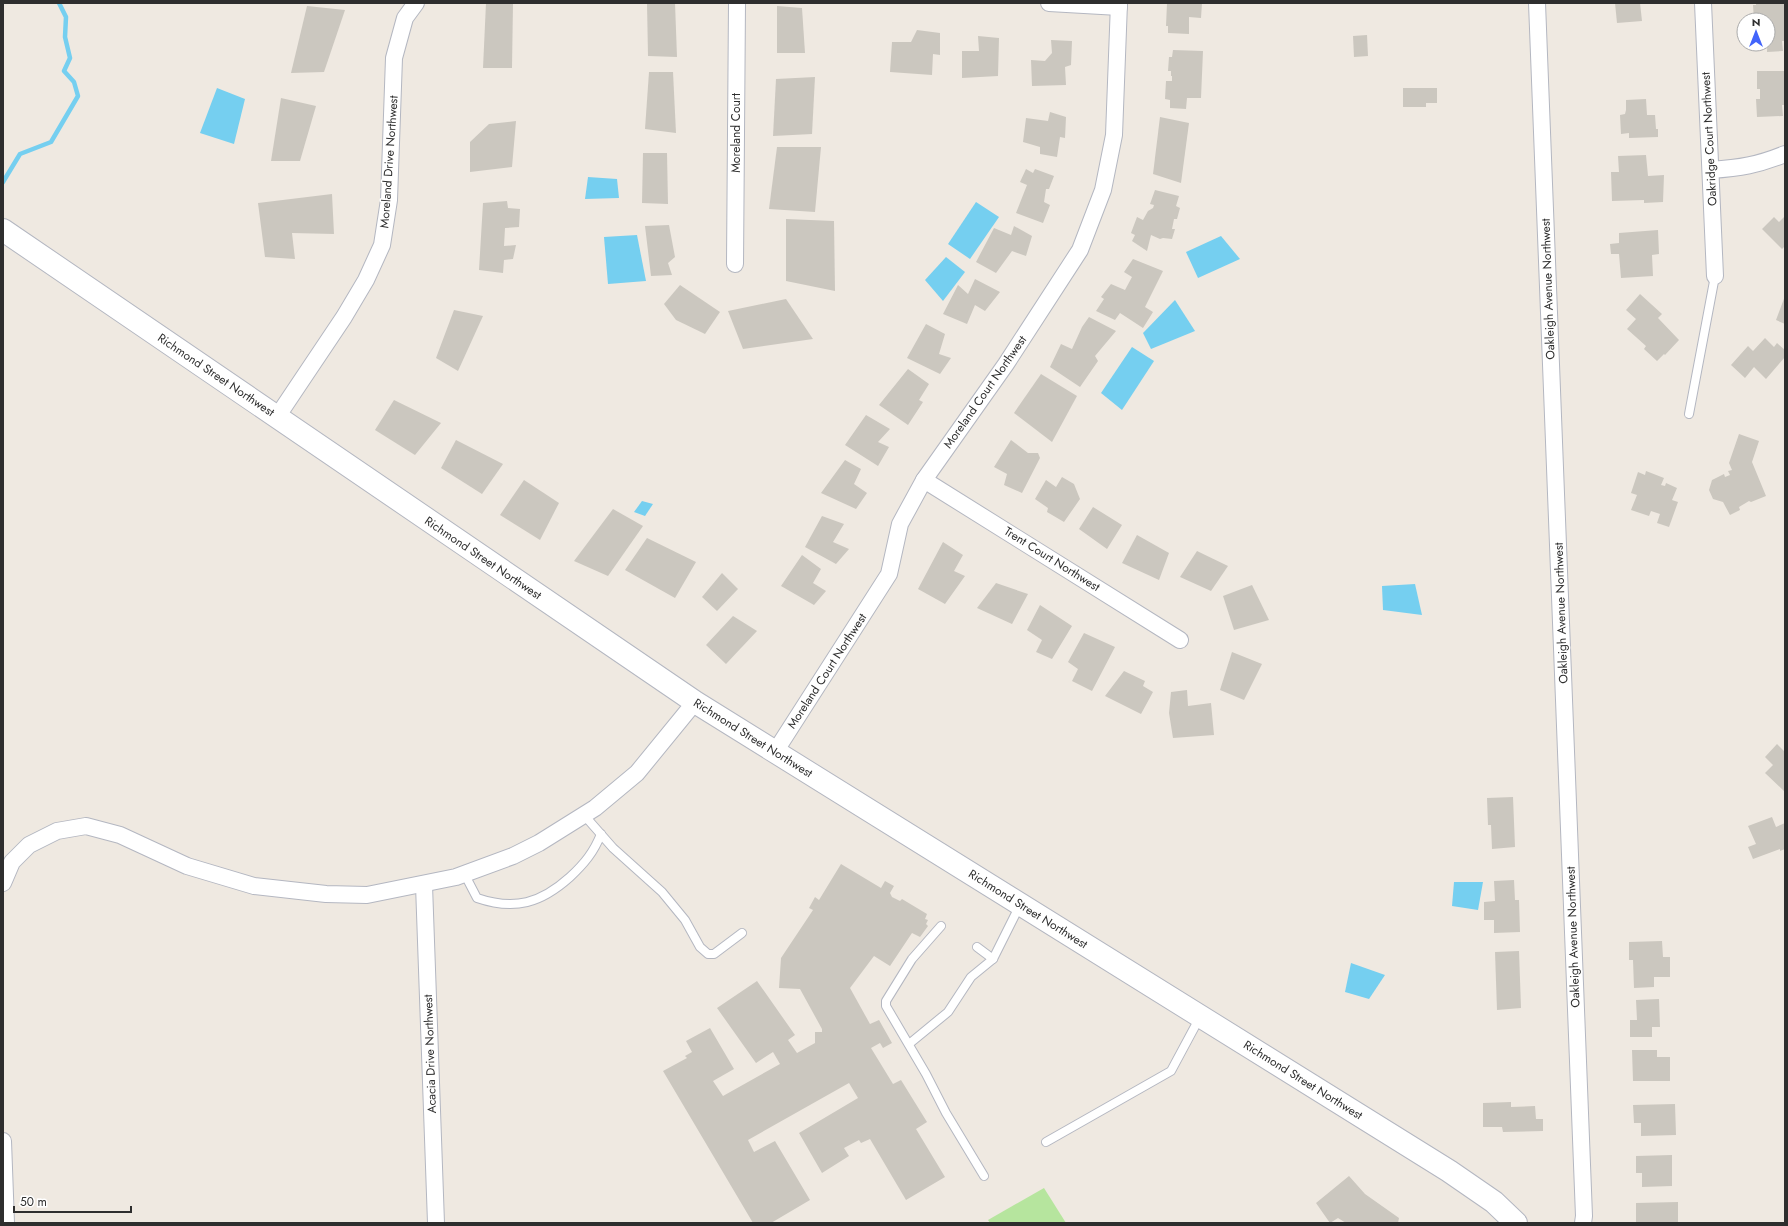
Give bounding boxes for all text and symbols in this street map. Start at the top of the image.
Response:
north arrow [1736,12,1776,52]
text: N [1752,14,1760,30]
street label: Oakridge Court Northwest [1697,72,1721,206]
street label: Moreland Court [727,93,745,173]
street label: Moreland Drive Northwest [375,95,403,229]
street label: Oakleigh Avenue Northwest [1537,218,1559,360]
street label: Richmond Street Northwest [154,329,278,421]
street label: Moreland Court Northwest [939,332,1031,452]
street label: Richmond Street Northwest [421,512,545,604]
street label: Trent Court Northwest [1001,522,1104,596]
street label: Oakleigh Avenue Northwest [1550,542,1572,684]
street label: Moreland Court Northwest [783,610,871,732]
street label: Richmond Street Northwest [690,694,816,782]
street label: Richmond Street Northwest [965,865,1091,953]
street label: Oakleigh Avenue Northwest [1562,866,1584,1008]
street label: Acacia Drive Northwest [419,994,441,1114]
street label: Richmond Street Northwest [1240,1036,1366,1124]
scale bar [14,1188,131,1214]
text: 50 m [20,1193,47,1211]

